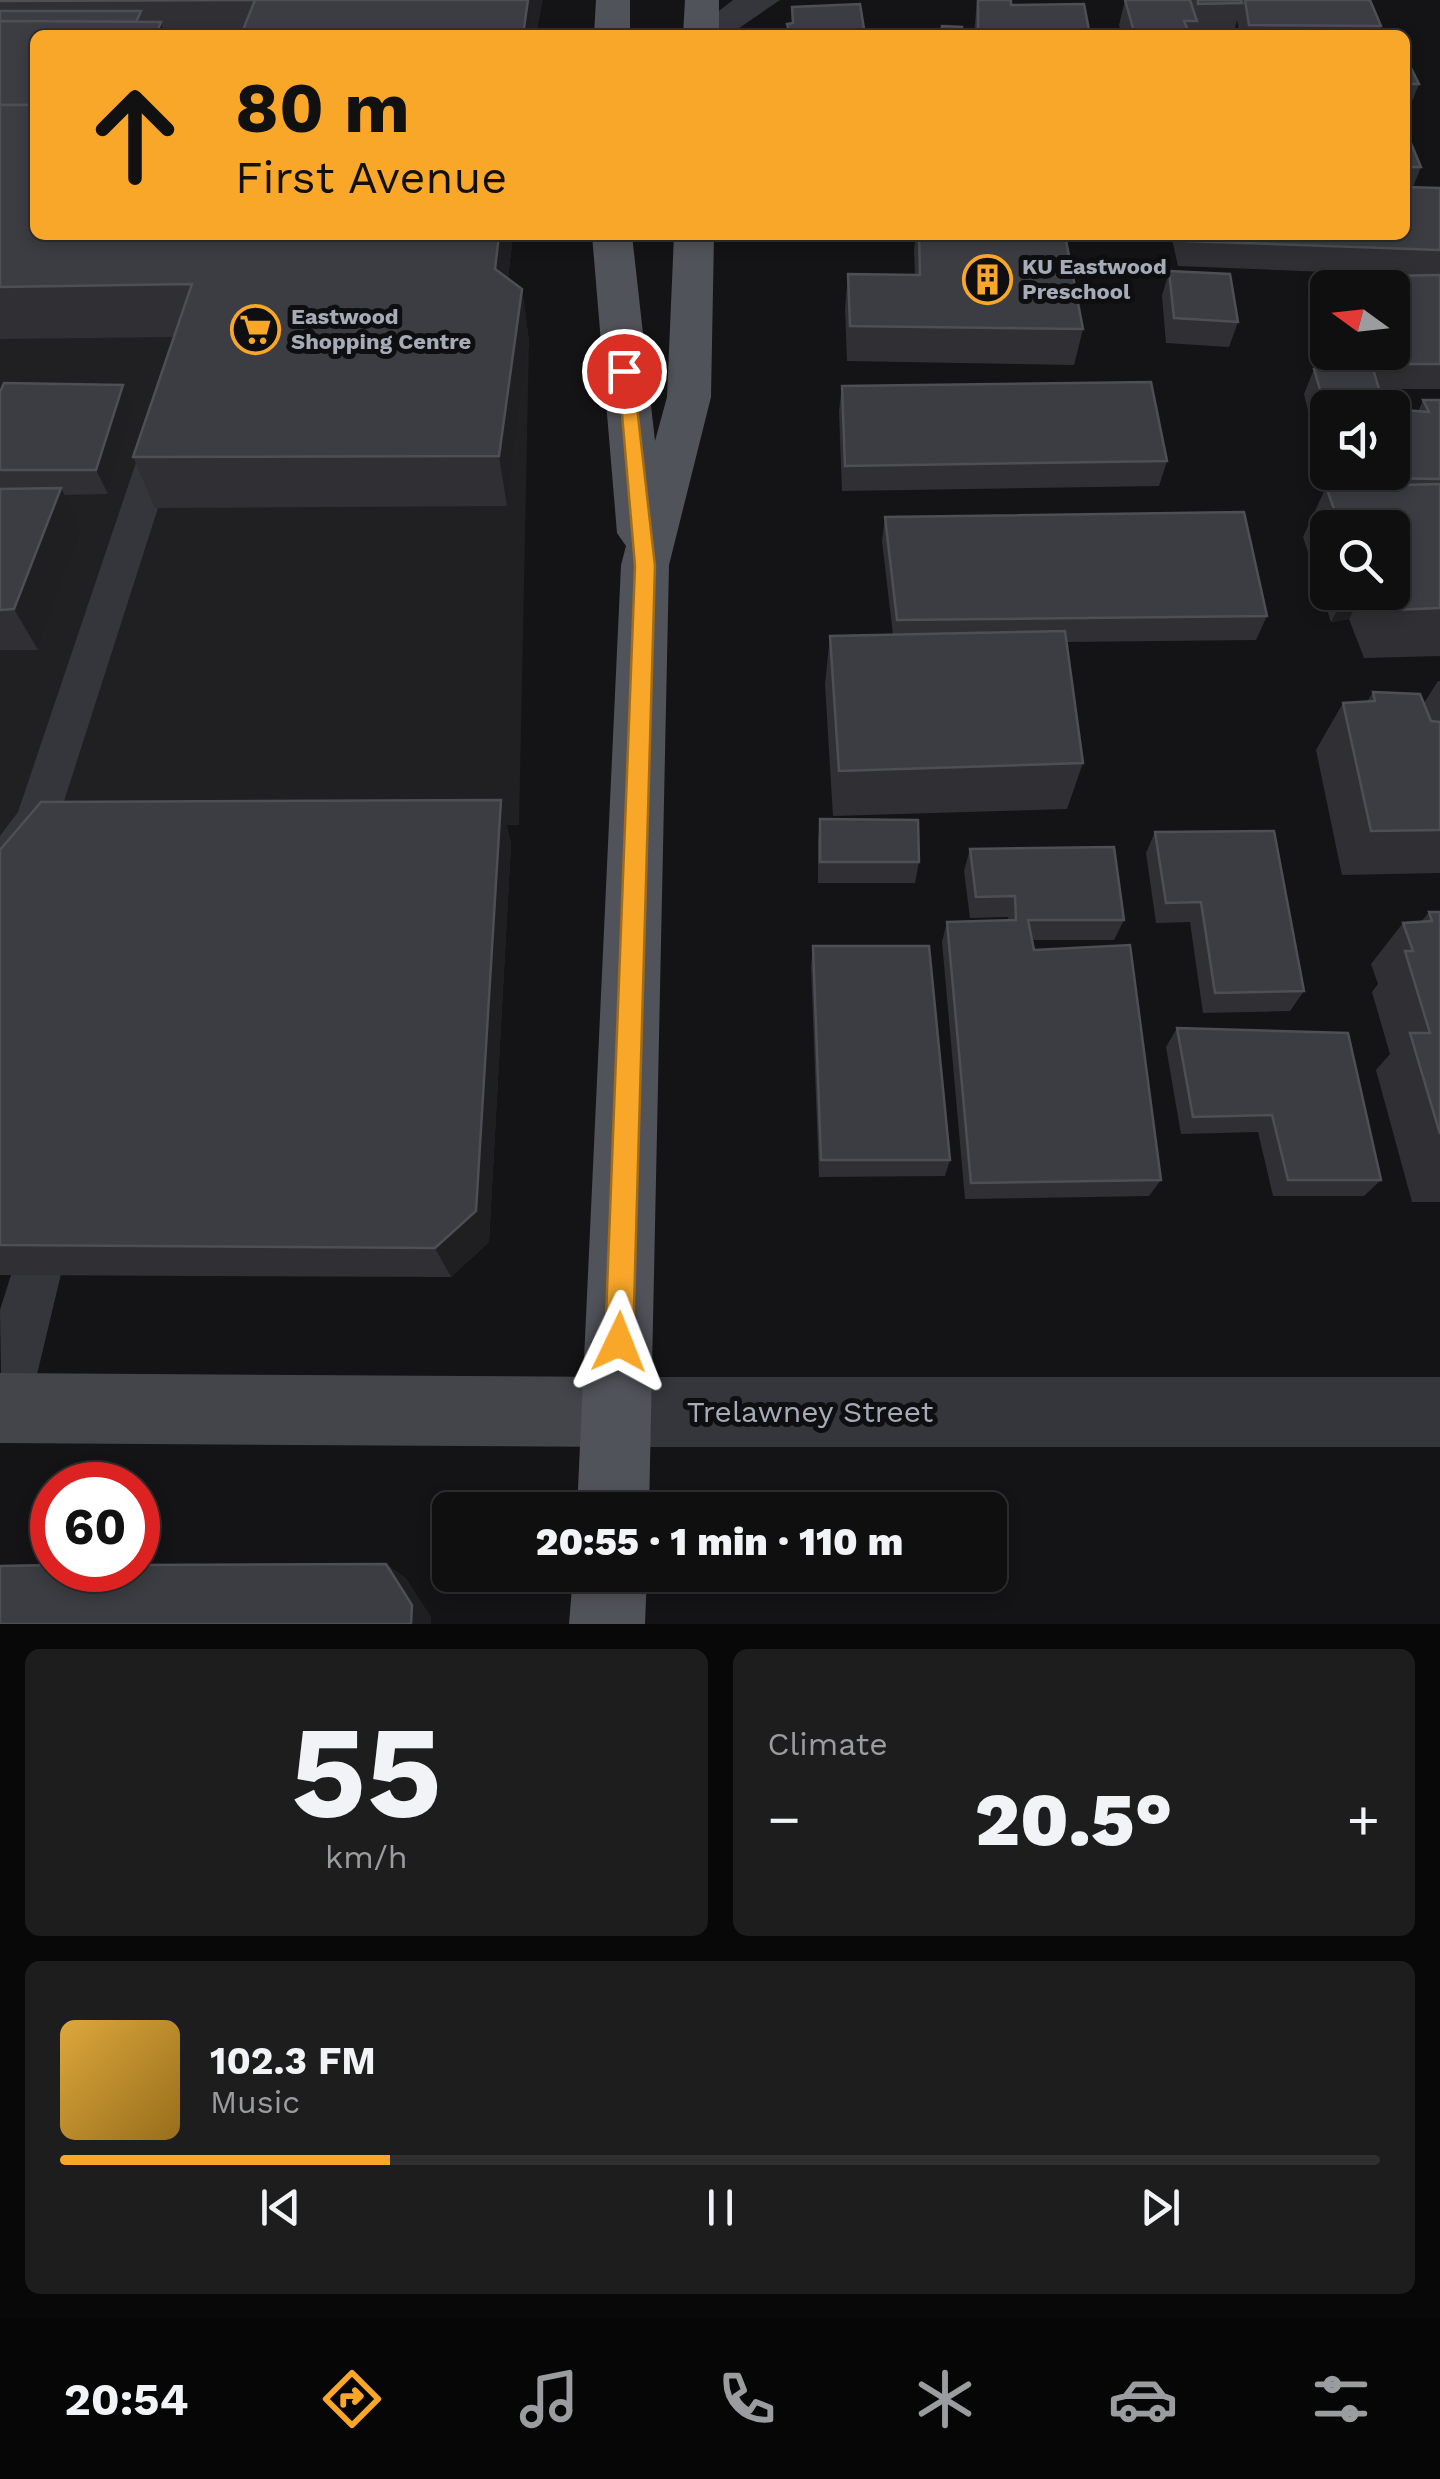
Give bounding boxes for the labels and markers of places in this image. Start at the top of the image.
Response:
building icon: KU Eastwood Preschool [961,253,1013,305]
place label: KU Eastwood Preschool [1022,254,1167,304]
supermarket icon: Eastwood Shopping Centre [230,303,282,355]
place label: Eastwood Shopping Centre [291,304,471,354]
pin [582,329,667,414]

